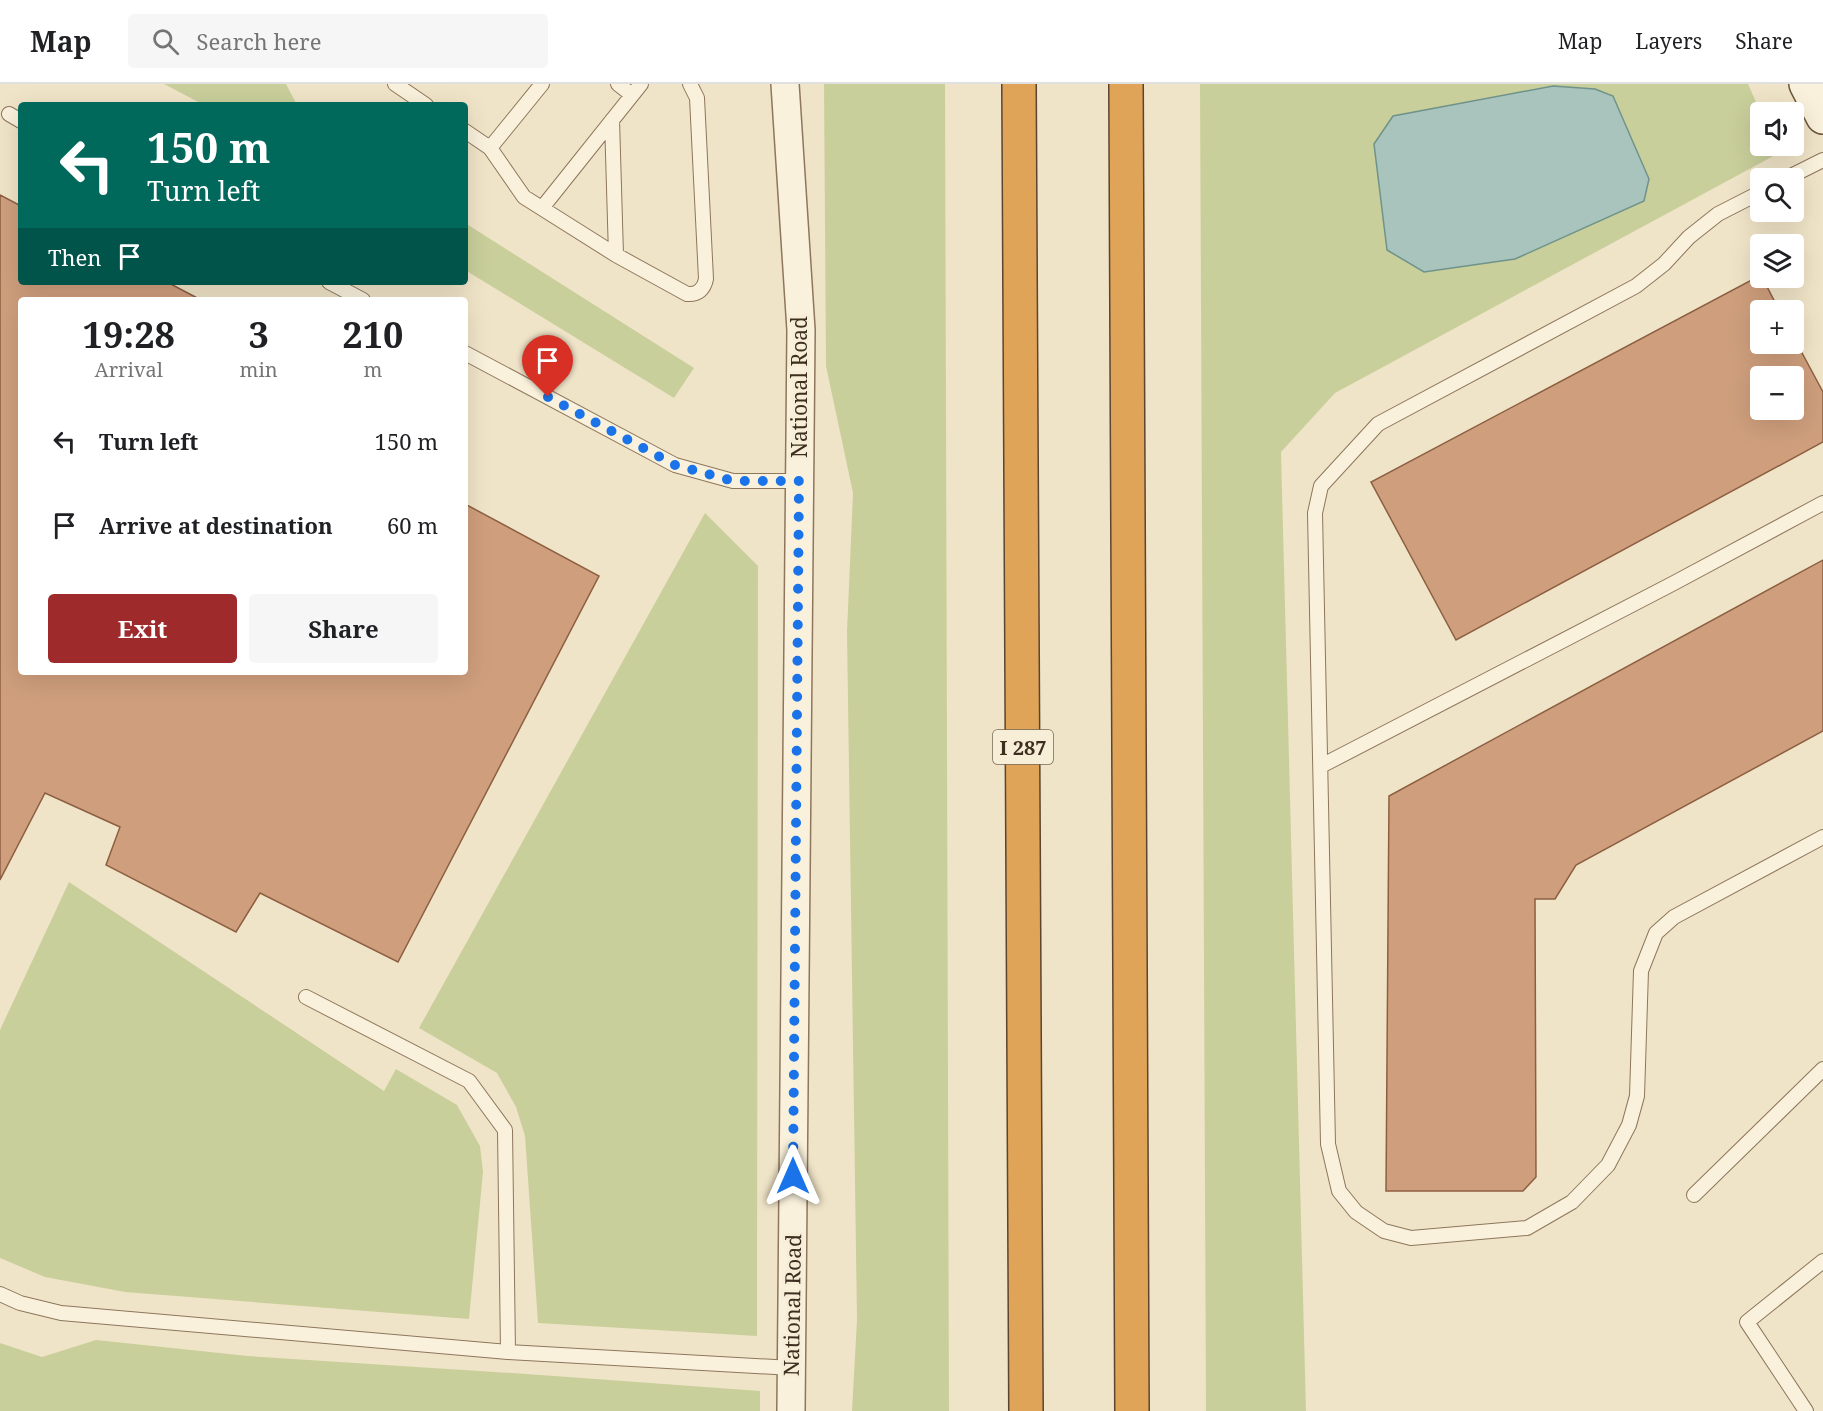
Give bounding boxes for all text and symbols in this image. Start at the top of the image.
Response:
search box [128,14,548,68]
text: Map [30,22,92,60]
icon: search [149,25,182,58]
text: Search here [197,26,321,56]
text: Map [1558,27,1602,55]
text: Layers [1635,27,1702,55]
text: Share [1735,27,1793,55]
map controls [1750,102,1804,420]
button: sound [1750,102,1804,156]
text: 150 m [147,118,271,175]
icon: left [48,126,126,204]
button: search [1750,168,1804,222]
text: Turn left [147,172,260,209]
button: layers [1750,234,1804,288]
icon: arrive [113,240,146,273]
text: Then [48,242,101,272]
button: + [1750,300,1804,354]
text: 19:28 [83,310,175,359]
text: 3 [248,310,269,359]
text: 210 [342,310,403,359]
street label: National Road [785,316,813,458]
pin [522,335,573,397]
icon: arrive [531,344,564,377]
text: Arrival [95,356,163,383]
text: min [240,356,278,383]
text: m [363,356,382,383]
button: − [1750,366,1804,420]
icon: left [48,425,81,458]
text: Turn left [99,426,198,456]
text: 150 m [375,426,438,456]
icon: arrive [48,509,81,542]
text: Arrive at destination [99,510,333,540]
text: 60 m [387,510,438,540]
button: Exit [48,594,237,663]
button: Share [249,594,438,663]
road number: I 287 [993,730,1053,764]
position arrow [761,1144,825,1208]
street label: National Road [777,1234,807,1376]

